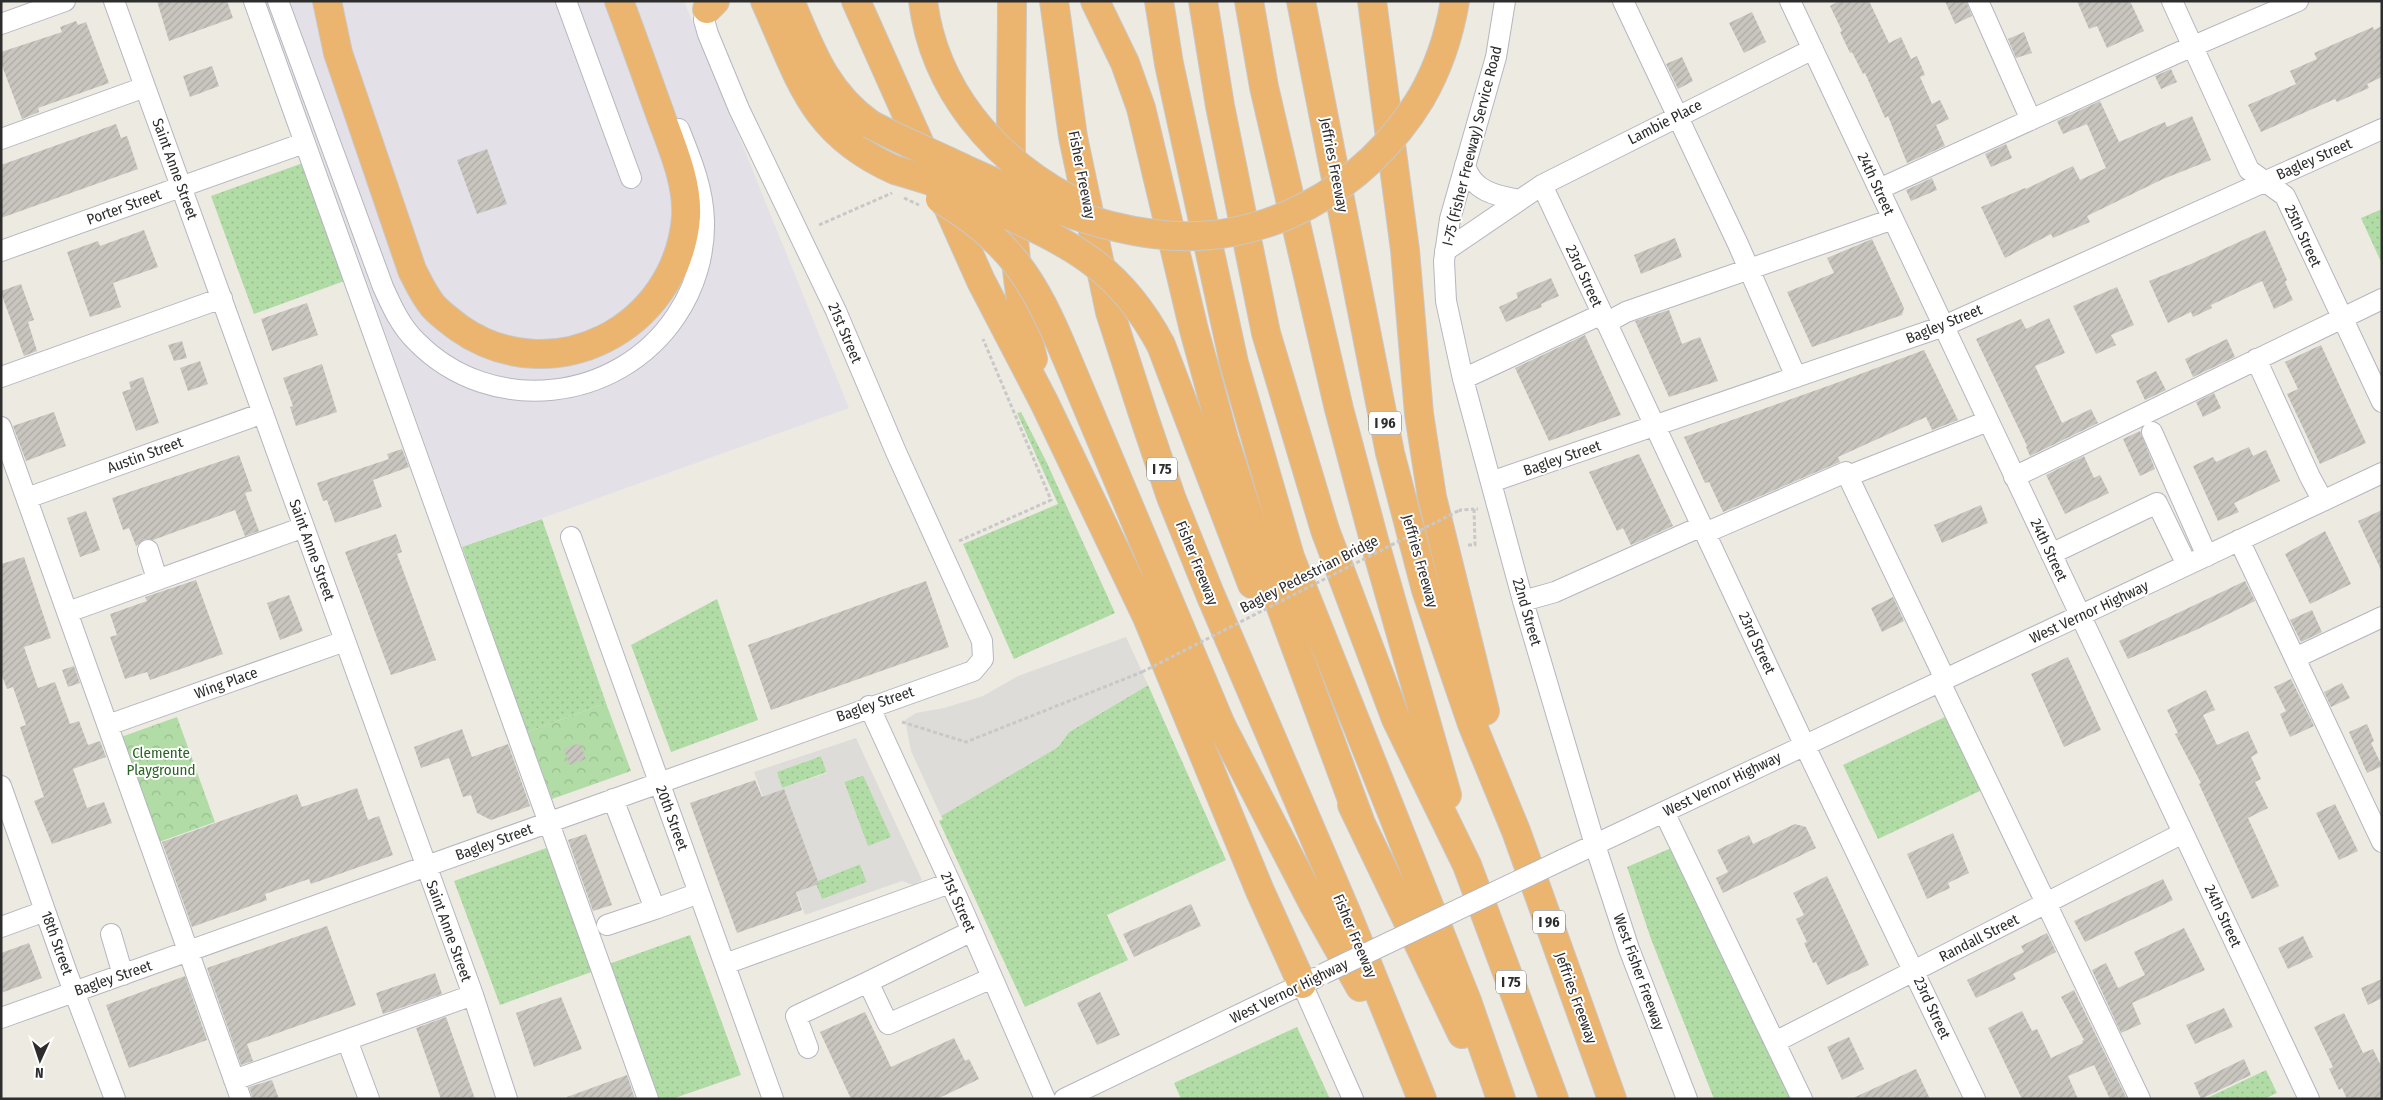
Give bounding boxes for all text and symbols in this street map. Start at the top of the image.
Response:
street label: I-75 (Fisher Freeway) Service Road [1438,44,1506,248]
street label: Lambie Place [1625,96,1705,148]
street label: Saint Anne Street [148,116,202,222]
street label: Jeffries Freeway [1316,116,1352,214]
street label: Fisher Freeway [1065,129,1099,221]
street label: Bagley Street [2273,134,2355,184]
street label: 24th Street [1854,150,1898,218]
street label: Porter Street [84,185,164,229]
street label: 25th Street [2281,202,2325,270]
street label: 23rd Street [1562,242,1606,310]
street label: 21st Street [824,300,866,366]
street label: Bagley Street [1903,300,1985,347]
road number: I 96 [1369,412,1401,434]
street label: Austin Street [105,433,185,477]
street label: Bagley Street [1521,436,1603,480]
road number: I 75 [1147,458,1177,480]
street label: Saint Anne Street [285,497,339,603]
street label: Jeffries Freeway [1398,512,1442,610]
street label: 24th Street [2027,516,2071,584]
street label: Fisher Freeway [1172,518,1222,608]
street label: Bagley Pedestrian Bridge [1237,531,1381,617]
street label: 22nd Street [1509,576,1545,648]
street label: West Vernor Highway [2027,576,2152,647]
street label: 23rd Street [1735,609,1779,677]
street label: Wing Place [192,663,260,703]
street label: Bagley Street [834,682,916,726]
park label: Clemente Playground [127,744,195,779]
street label: West Vernor Highway [1660,747,1784,820]
street label: 20th Street [652,783,692,853]
street label: Bagley Street [453,820,535,864]
street label: 21st Street [937,869,979,935]
street label: Saint Anne Street [422,878,476,984]
street label: 24th Street [2201,882,2245,950]
street label: Fisher Freeway [1329,891,1381,981]
street label: 18th Street [37,909,77,977]
road number: I 96 [1533,910,1565,934]
street label: Randall Street [1936,910,2022,966]
street label: West Fisher Freeway [1610,911,1669,1033]
street label: Jeffries Freeway [1551,950,1601,1047]
street label: West Vernor Highway [1227,954,1351,1027]
street label: Bagley Street [72,956,154,1000]
road number: I 75 [1496,970,1526,994]
street label: 23rd Street [1910,974,1954,1042]
north arrow [15,1035,65,1085]
text: N [35,1064,44,1081]

